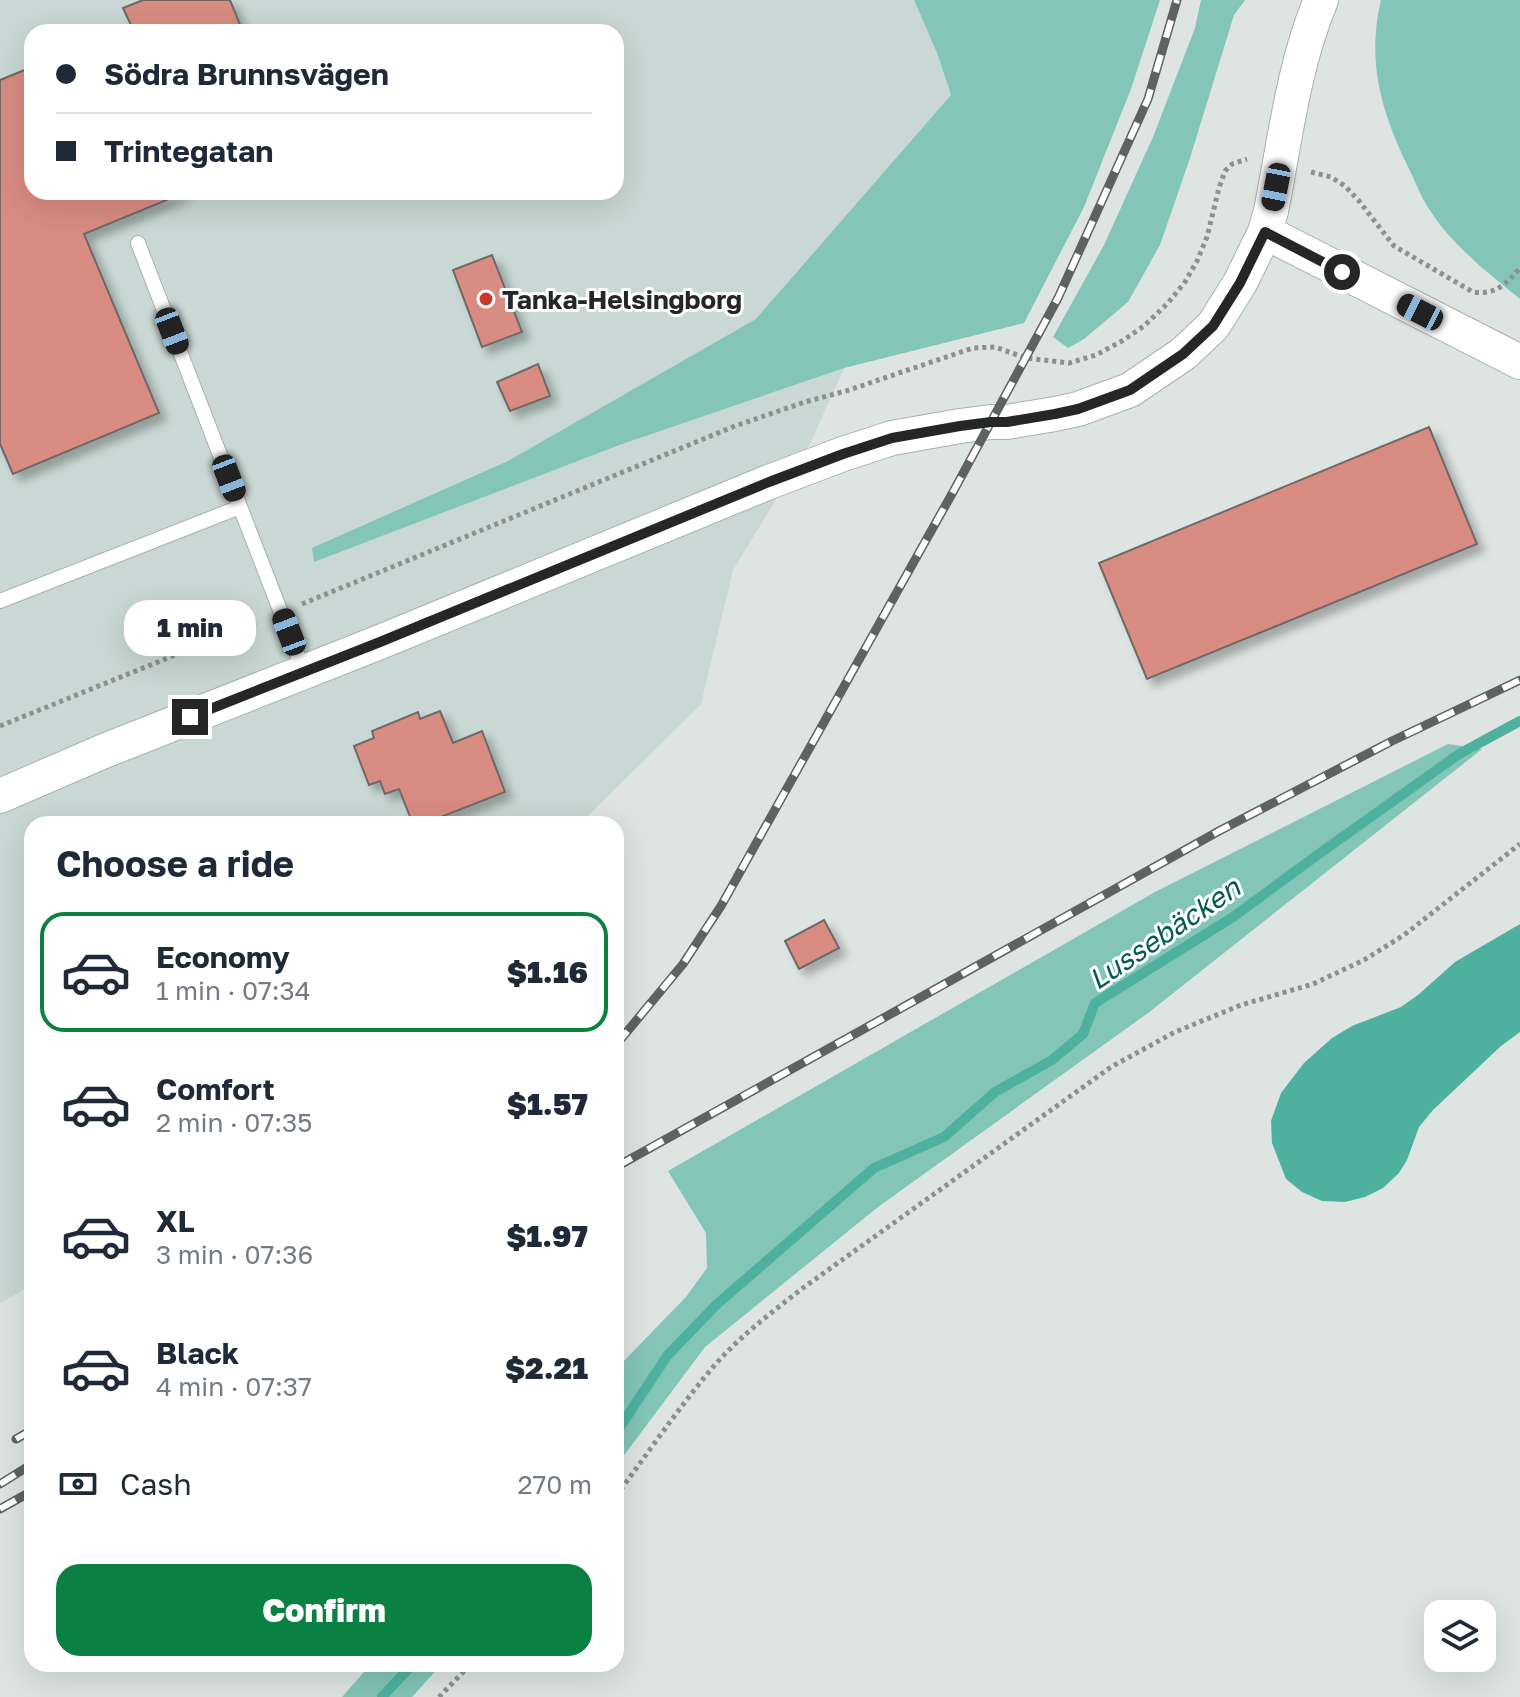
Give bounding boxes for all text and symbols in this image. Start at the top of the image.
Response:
text: Södra Brunnsvägen [104,56,389,92]
text: Trintegatan [104,133,273,169]
car [1260,161,1292,213]
route start [1324,254,1360,290]
place label: Tanka-Helsingborg [502,284,742,315]
marker: Tanka-Helsingborg [477,290,495,308]
car [1393,290,1447,334]
car [152,304,192,358]
car [209,451,249,505]
callout: 1 min [124,601,256,657]
car [269,605,309,659]
text: 1 min [157,612,223,643]
route end [172,699,208,735]
text: Choose a ride [56,842,294,885]
water label: Lussebäcken [1082,869,1247,996]
icon: car [60,936,132,1008]
text: Economy [156,939,290,975]
text: $1.16 [507,954,588,990]
text: 1 min · 07:34 [156,975,311,1006]
icon: car [60,1068,132,1140]
text: Comfort [156,1071,275,1107]
text: $1.57 [507,1086,588,1122]
text: 2 min · 07:35 [156,1107,312,1138]
icon: car [60,1200,132,1272]
text: XL [156,1203,195,1239]
text: $1.97 [506,1218,588,1254]
text: 3 min · 07:36 [156,1239,313,1270]
icon: car [60,1332,132,1404]
text: Black [156,1335,239,1371]
text: $2.21 [505,1350,588,1386]
text: 4 min · 07:37 [156,1371,312,1402]
icon: cash [56,1462,100,1506]
text: Cash [120,1466,192,1502]
text: 270 m [518,1469,592,1500]
button: Confirm [56,1564,592,1656]
map controls [1424,1600,1496,1672]
button: layers [1424,1600,1496,1672]

